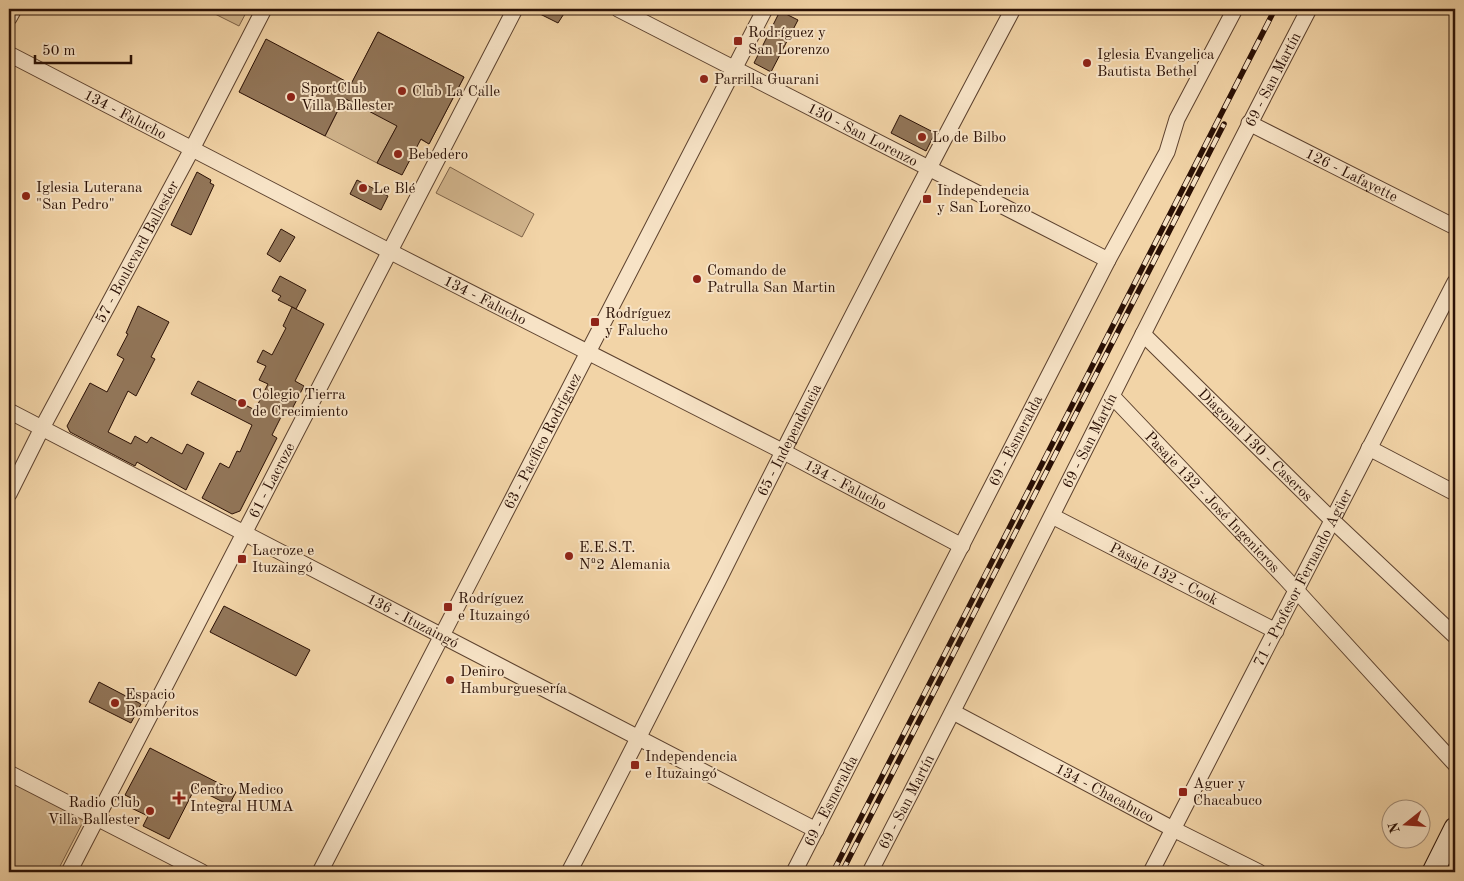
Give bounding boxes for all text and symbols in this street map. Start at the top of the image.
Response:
place label: Rodríguez y San Lorenzo [748,26,830,58]
street label: 69 - San Martín [1243,30,1304,130]
scale bar [35,32,131,64]
marker: Rodríguez y San Lorenzo [732,35,744,47]
text: 50 m [42,44,76,59]
place label: Iglesia Evangelica Bautista Bethel [1097,48,1215,80]
marker: Iglesia Evangelica Bautista Bethel [1081,57,1093,69]
marker: Parrilla Guarani [698,73,710,85]
place label: Parrilla Guarani [714,73,819,88]
place label: SportClub Villa Ballester [301,82,393,114]
marker: Club La Calle [396,85,408,97]
place label: Club La Calle [412,85,500,100]
street label: 134 - Falucho [81,88,168,143]
marker: SportClub Villa Ballester [285,91,297,103]
street label: 130 - San Lorenzo [804,101,920,170]
marker: Lo de Bilbo [916,131,928,143]
place label: Lo de Bilbo [932,131,1006,146]
street label: 126 - Lafayette [1302,147,1400,206]
marker: Bebedero [392,148,404,160]
place label: Bebedero [408,148,468,163]
street label: 57 - Boulevard Ballester [94,179,182,326]
place label: Iglesia Luterana "San Pedro" [36,181,143,213]
marker: Le Blé [357,182,369,194]
place label: Le Blé [373,182,416,197]
place label: Independencia y San Lorenzo [937,184,1031,216]
marker: Iglesia Luterana "San Pedro" [20,190,32,202]
marker: Independencia y San Lorenzo [921,193,933,205]
place label: Comando de Patrulla San Martin [707,264,836,296]
marker: Comando de Patrulla San Martin [691,273,703,285]
street label: 134 - Falucho [441,274,528,329]
place label: Rodríguez y Falucho [605,307,671,339]
marker: Rodríguez y Falucho [589,316,601,328]
street label: 63 - Pacífico Rodríguez [502,371,585,512]
street label: 65 - Independencia [756,381,825,499]
street label: Diagonal 130 - Caseros [1195,387,1315,505]
place label: Colegio Tierra de Crecimiento [252,388,348,420]
street label: 69 - San Martín [1061,391,1121,491]
street label: 69 - Esmeralda [987,393,1046,489]
marker: Colegio Tierra de Crecimiento [236,397,248,409]
street label: Pasaje 132 - José Ingenieros [1141,429,1282,576]
street label: 61 - Lacroze [247,441,298,521]
street label: 134 - Falucho [801,458,889,514]
street label: 71 - Profesor Fernando Agüer [1252,487,1356,670]
place label: E.E.S.T. Nº2 Alemania [579,541,671,573]
street label: Pasaje 132 - Cook [1107,541,1220,609]
place label: Lacroze e Ituzaingó [252,544,314,576]
marker: E.E.S.T. Nº2 Alemania [563,550,575,562]
marker: Lacroze e Ituzaingó [236,553,248,565]
street label: 136 - Ituzaingó [364,592,460,652]
place label: Rodríguez e Ituzaingó [458,592,530,624]
marker: Rodríguez e Ituzaingó [442,601,454,613]
place label: Deniro Hamburguesería [460,665,568,697]
marker: Deniro Hamburguesería [444,674,456,686]
place label: Espacio Bomberitos [125,688,199,720]
marker: Espacio Bomberitos [109,697,121,709]
place label: Independencia e Ituzaingó [645,750,738,782]
street label: 69 - Esmeralda [802,753,862,849]
street label: 69 - San Martín [877,753,938,852]
marker: Independencia e Ituzaingó [629,759,641,771]
street label: 134 - Chacabuco [1052,762,1156,826]
place label: Aguer y Chacabuco [1193,777,1262,809]
place label: Centro Medico Integral HUMA [190,783,294,815]
marker: Aguer y Chacabuco [1177,786,1189,798]
marker: Centro Medico Integral HUMA [172,791,186,805]
place label: Radio Club Villa Ballester [48,796,140,828]
north arrow [1382,798,1432,848]
marker: Radio Club Villa Ballester [144,805,156,817]
text: N [1386,820,1403,835]

